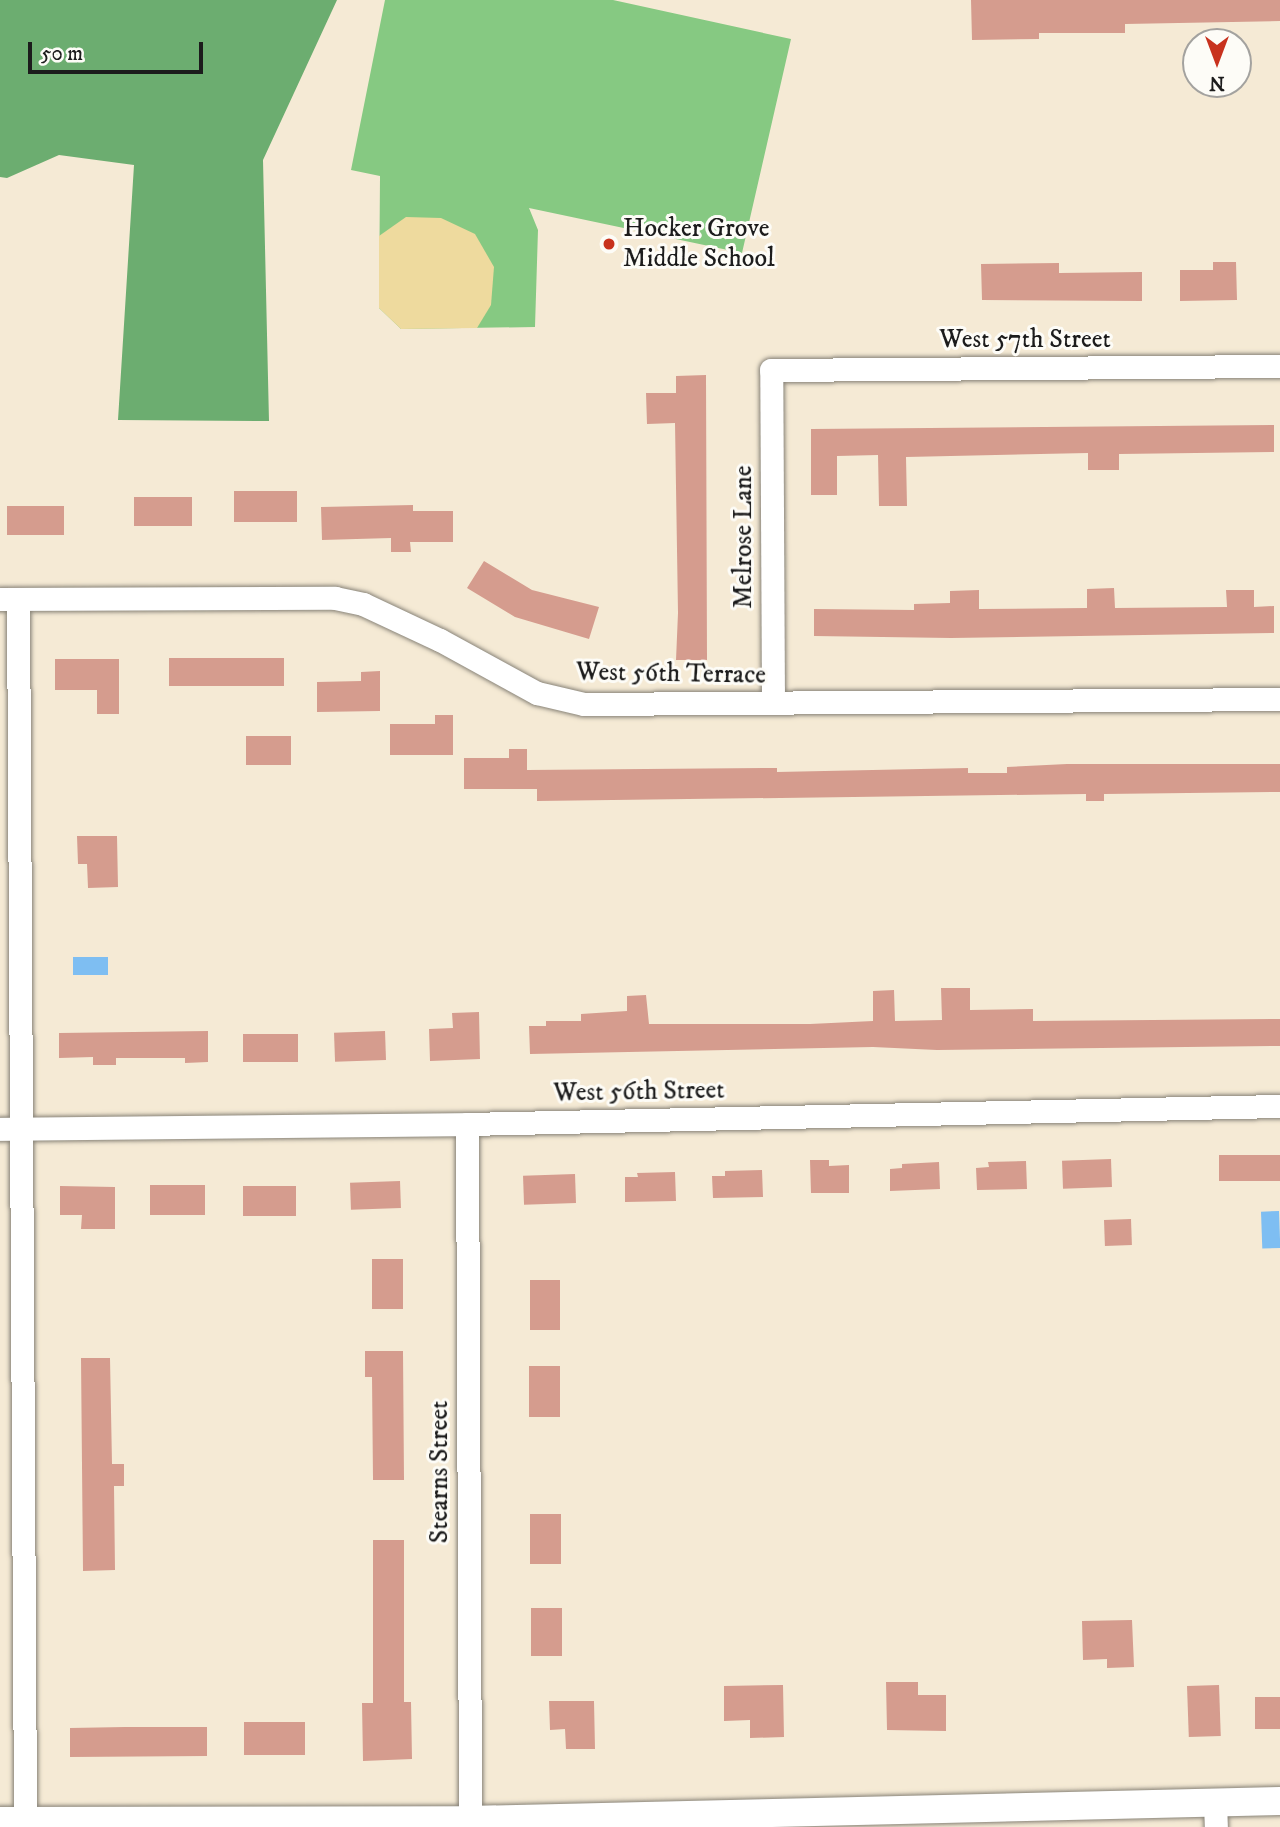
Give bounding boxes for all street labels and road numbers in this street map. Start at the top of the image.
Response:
street label: West 57th Street [939,324,1111,356]
street label: Melrose Lane [728,465,760,609]
street label: West 56th Terrace [576,657,766,691]
street label: West 56th Street [553,1075,725,1109]
street label: Stearns Street [424,1401,456,1543]

